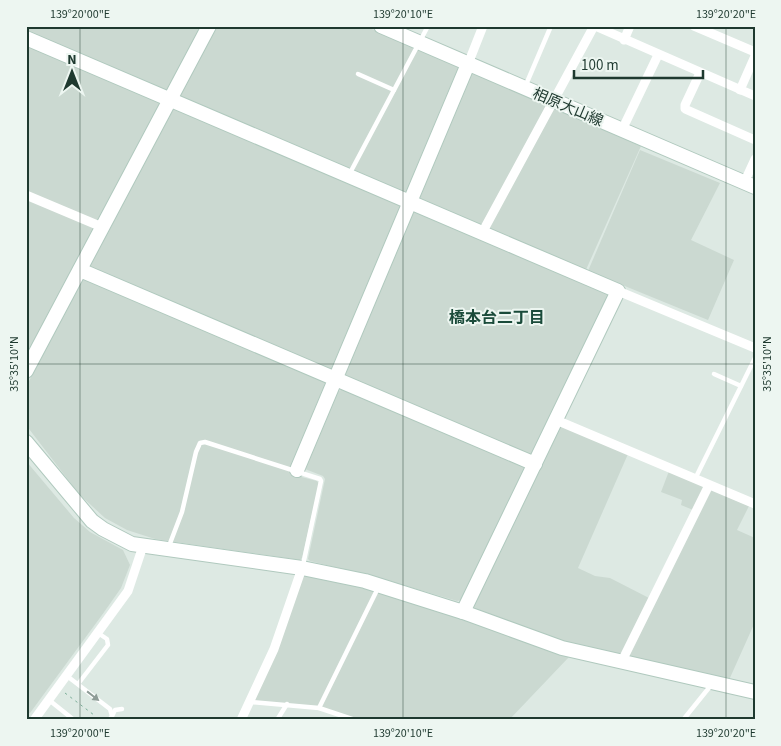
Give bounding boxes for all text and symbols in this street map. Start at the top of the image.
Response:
text: 139°20'00"E [50,6,110,23]
text: 139°20'10"E [373,6,433,23]
text: 139°20'20"E [696,6,756,23]
north arrow [48,48,98,98]
scale bar [574,48,702,80]
text: N [67,50,77,70]
text: 100 m [581,55,619,76]
street label: 相原大山線 [529,83,606,132]
district label: 橋本台二丁目 [449,307,545,329]
text: 35°35'10"N [6,336,23,392]
text: 35°35'10"N [759,336,776,392]
one-way arrow [86,691,100,701]
text: 139°20'00"E [50,725,110,742]
text: 139°20'10"E [373,725,433,742]
text: 139°20'20"E [696,725,756,742]

